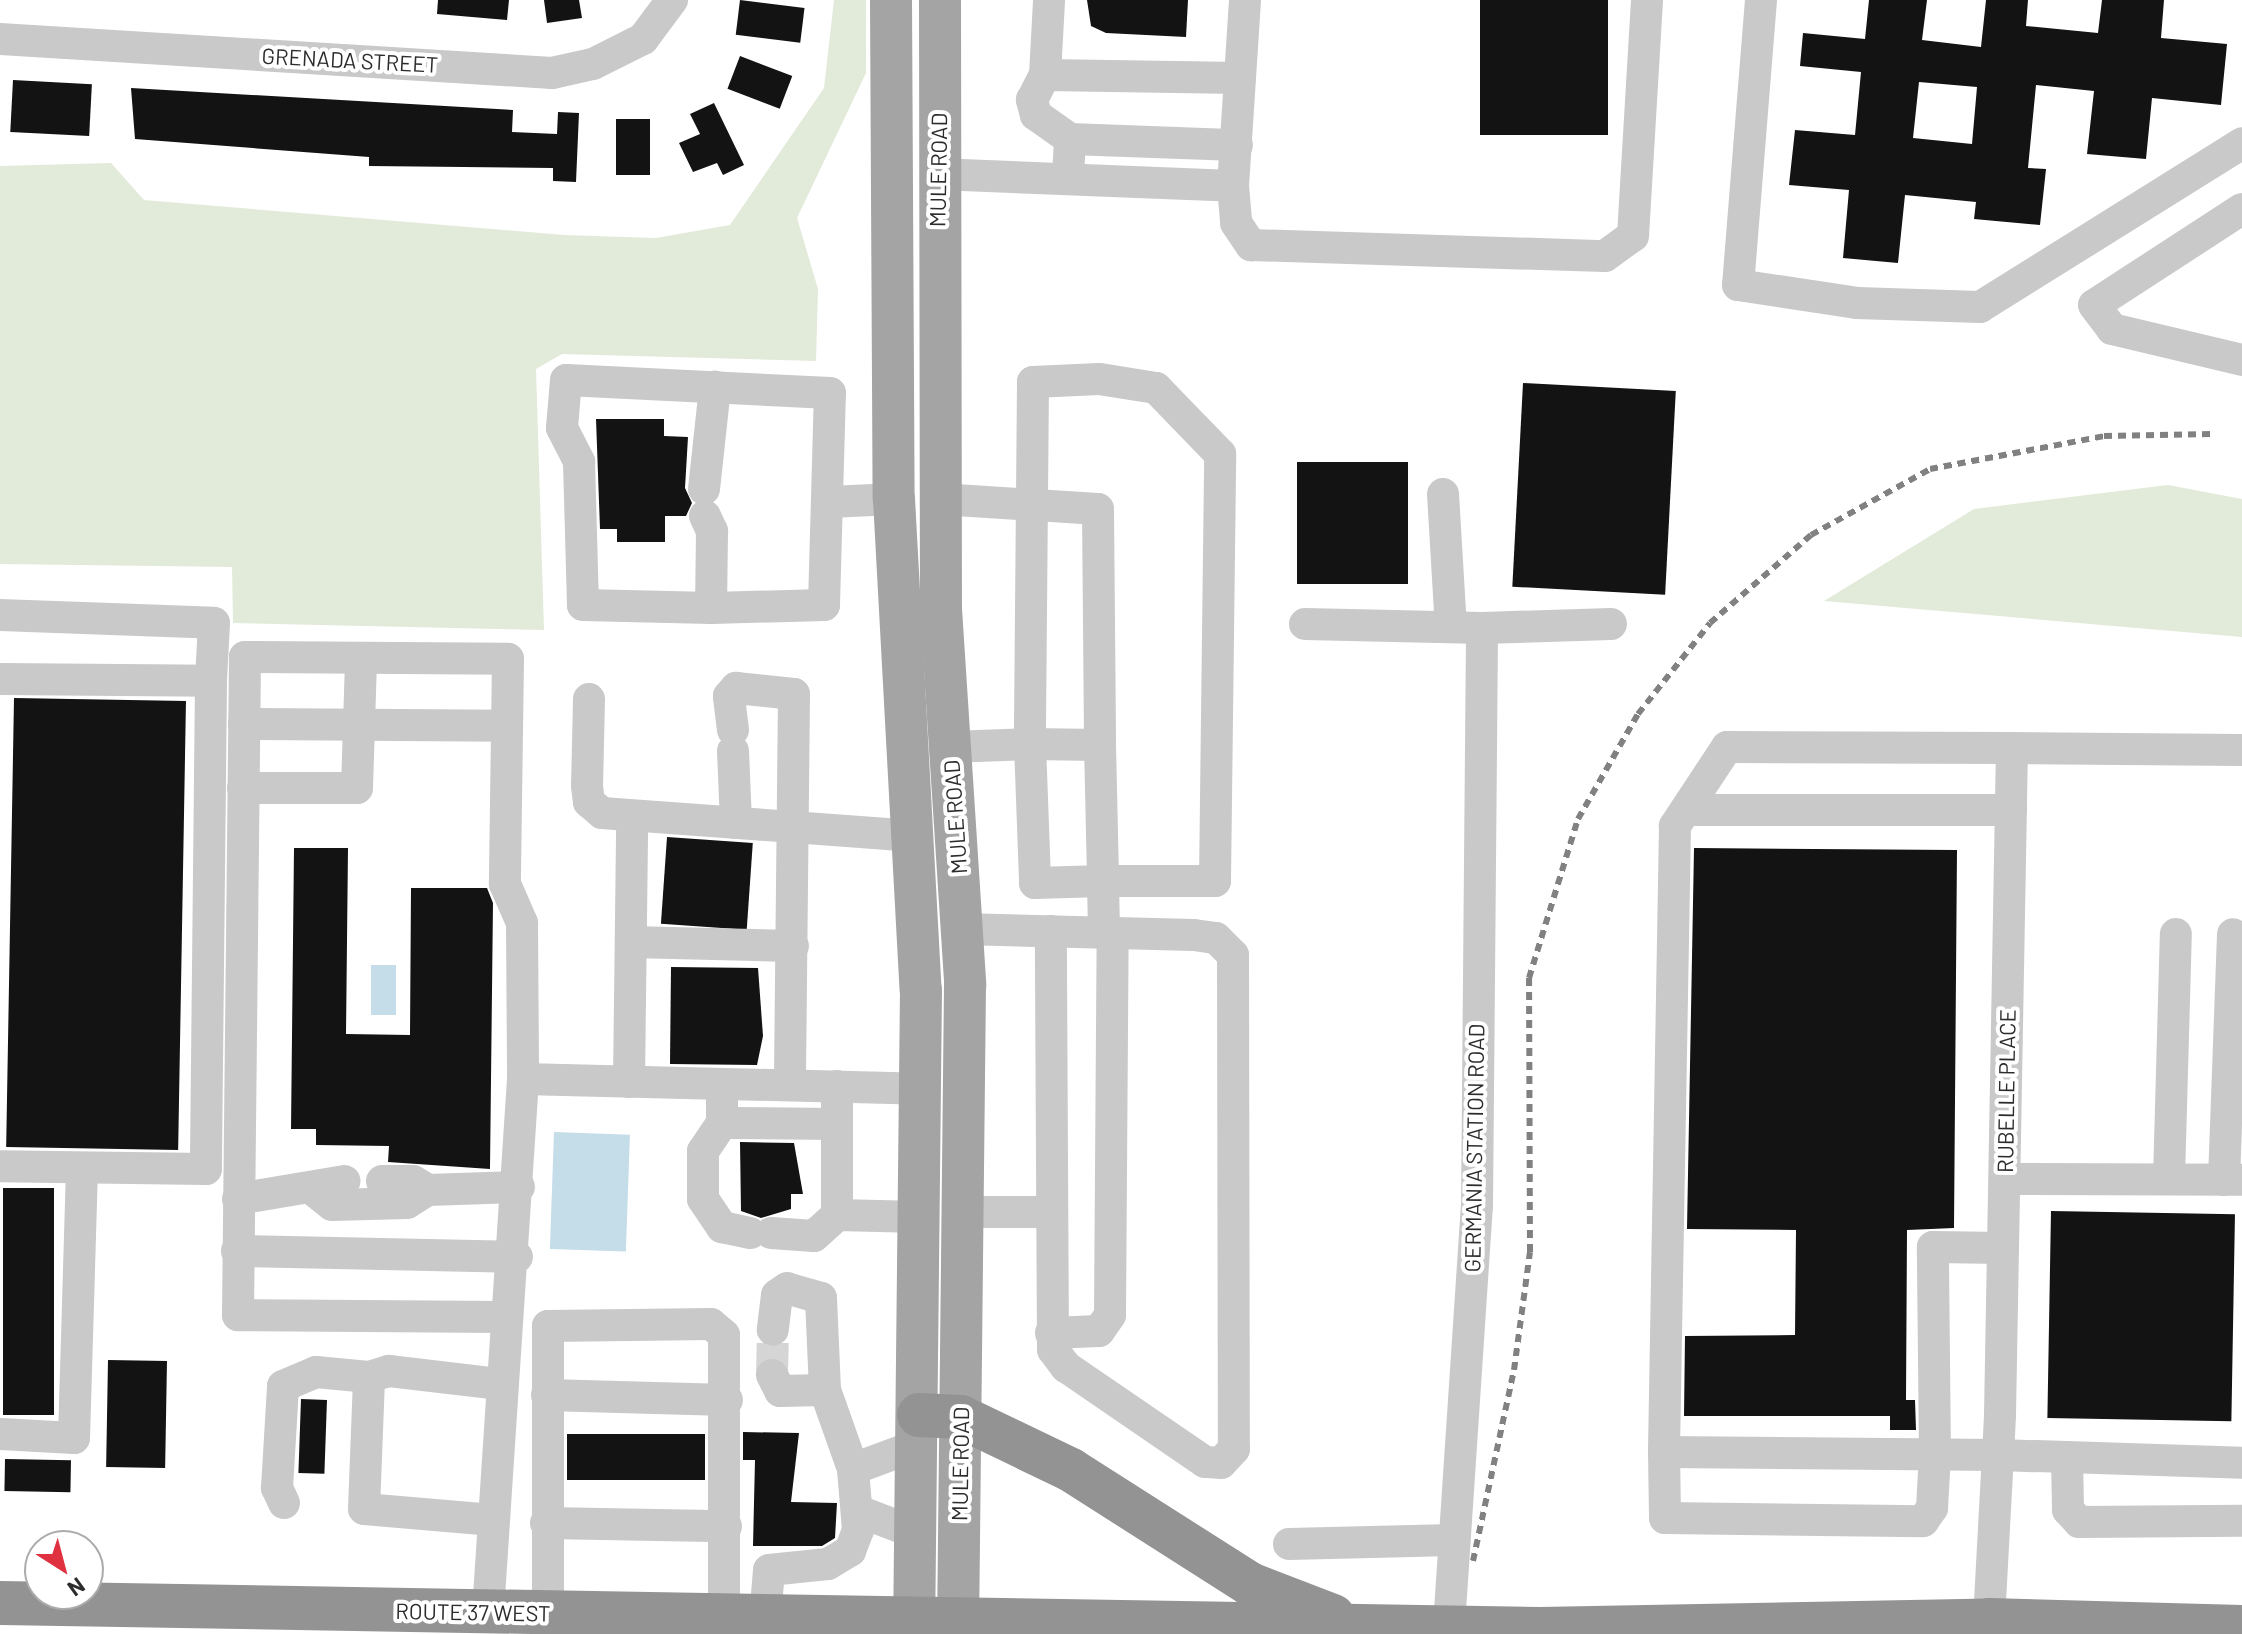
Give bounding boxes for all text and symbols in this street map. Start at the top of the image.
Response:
street label: GRENADA STREET [261,42,439,78]
street label: MULE ROAD [924,113,952,227]
street label: MULE ROAD [938,759,972,875]
street label: RUBELLE PLACE [1991,1009,2021,1173]
street label: GERMANIA STATION ROAD [1459,1024,1489,1272]
street label: MULE ROAD [946,1407,974,1521]
north arrow [24,1530,104,1610]
text: N [63,1573,91,1603]
street label: ROUTE 37 WEST [395,1597,551,1627]

